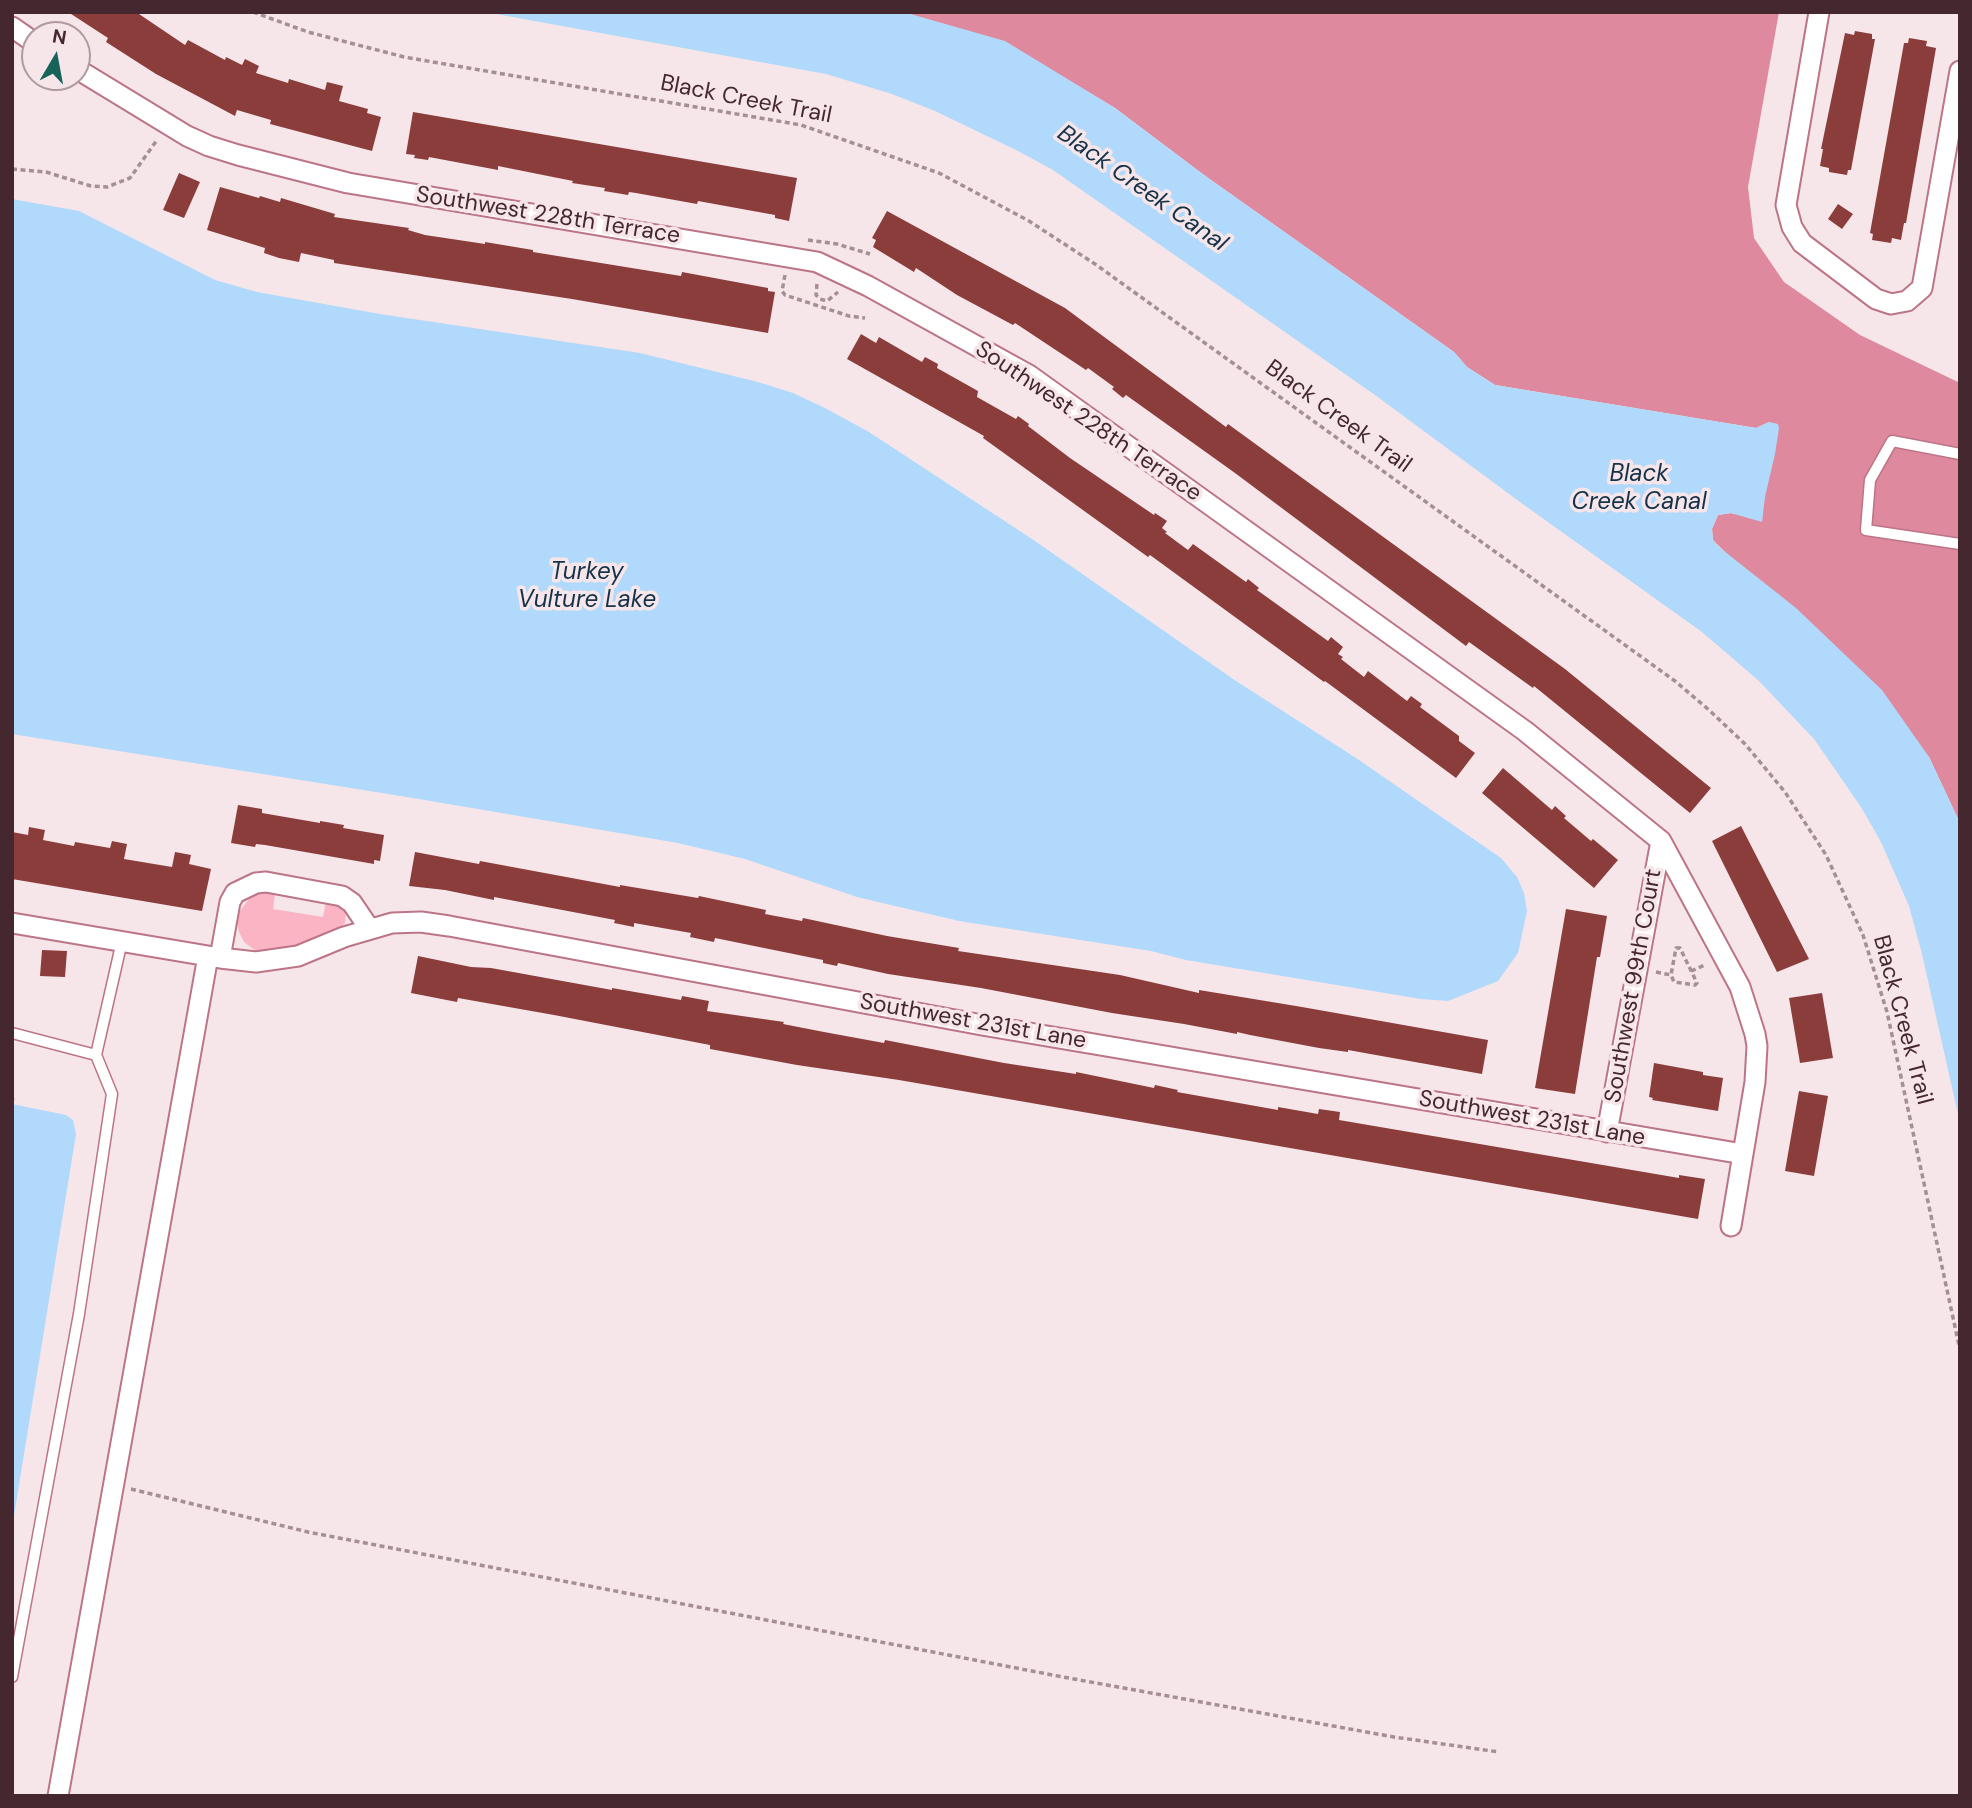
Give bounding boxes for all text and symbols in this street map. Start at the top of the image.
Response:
north arrow [21,21,91,91]
text: N [50,23,68,50]
street label: Black Creek Trail [658,70,834,130]
water label: Black Creek Canal [1051,120,1233,258]
street label: Southwest 228th Terrace [414,181,682,251]
street label: Southwest 228th Terrace [970,336,1206,508]
street label: Black Creek Trail [1259,355,1417,479]
water label: Black Creek Canal [1571,461,1707,517]
water label: Turkey Vulture Lake [518,559,656,615]
street label: Southwest 99th Court [1600,867,1668,1105]
street label: Black Creek Trail [1866,932,1938,1108]
street label: Southwest 231st Lane [858,988,1088,1056]
street label: Southwest 231st Lane [1417,1085,1647,1153]

